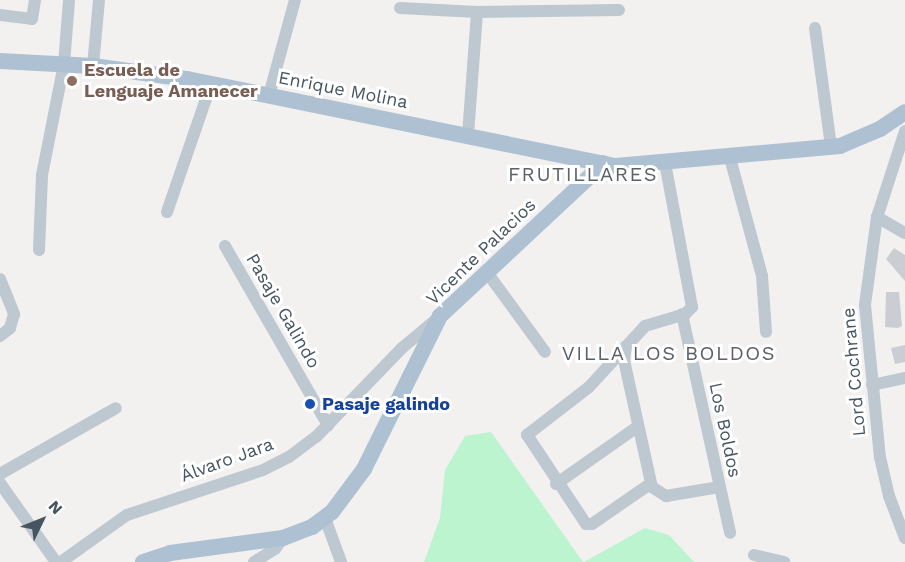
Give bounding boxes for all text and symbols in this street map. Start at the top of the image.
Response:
place label: Escuela de Lenguaje Amanecer [84,60,258,103]
street label: Enrique Molina [276,67,410,113]
marker: Escuela de Lenguaje Amanecer [65,74,79,88]
district label: FRUTILLARES [508,162,658,186]
street label: Vicente Palacios [422,194,540,310]
street label: Pasaje Galindo [241,250,325,372]
street label: Lord Cochrane [838,307,870,437]
district label: VILLA LOS BOLDOS [561,341,777,365]
street label: Los Boldos [704,381,746,479]
place label: Pasaje galindo [322,393,450,415]
marker: Pasaje galindo [303,397,317,411]
street label: Álvaro Jara [177,433,277,487]
north arrow [12,490,72,550]
text: N [45,497,67,518]

